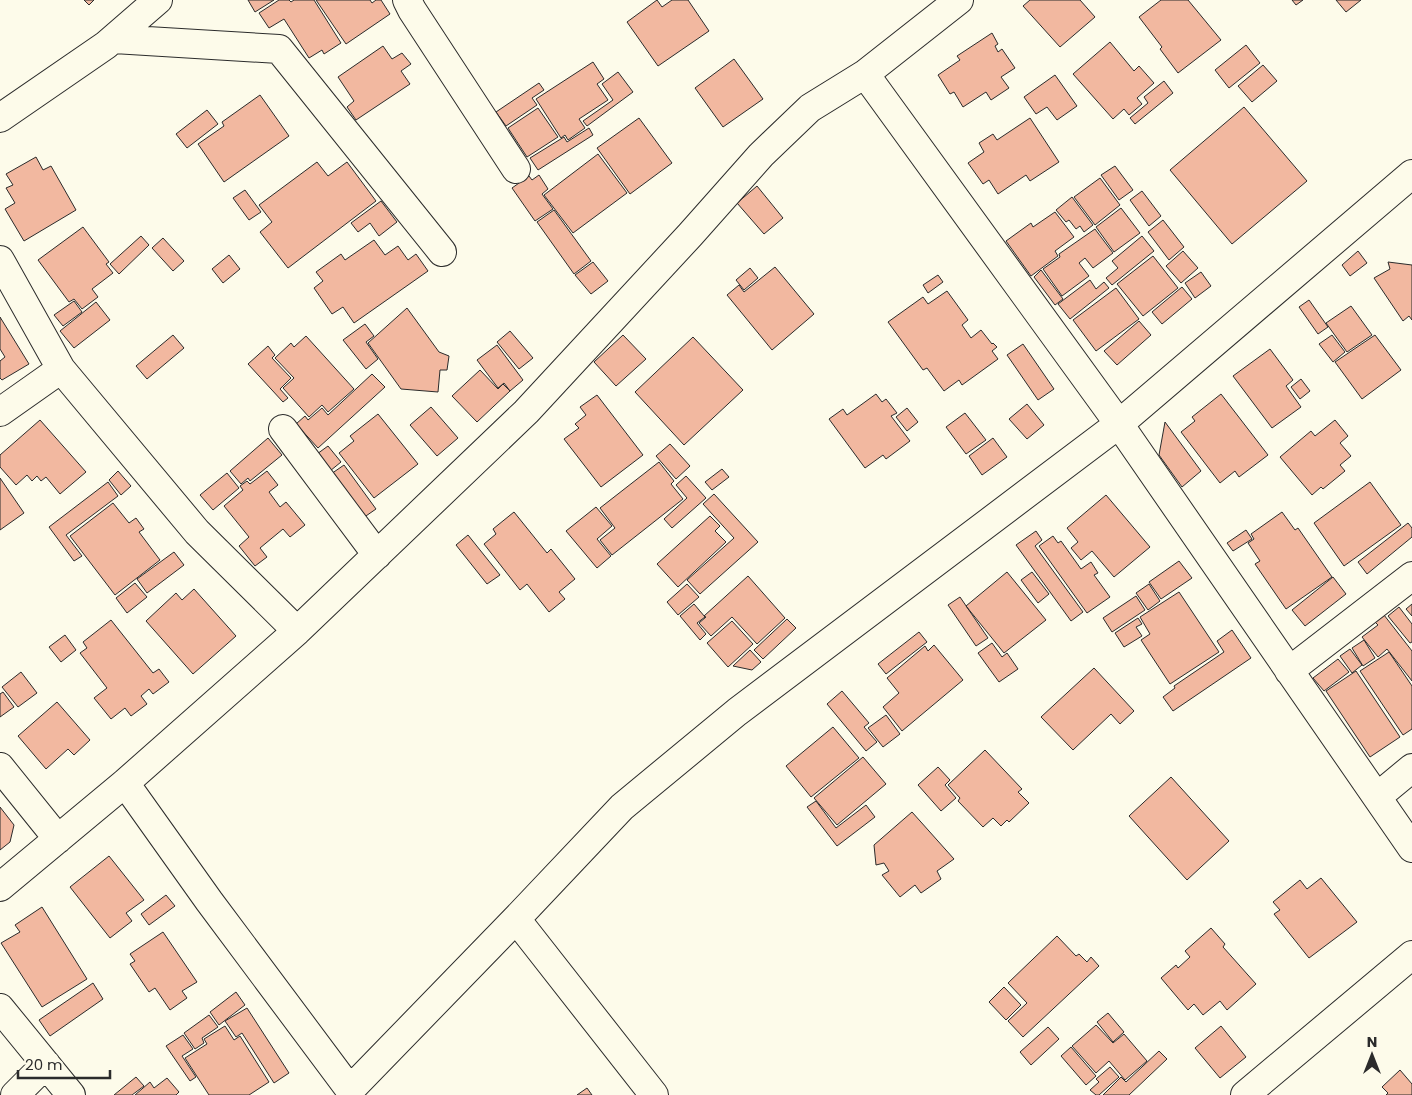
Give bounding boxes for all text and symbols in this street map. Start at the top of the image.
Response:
north arrow [1347,1030,1397,1080]
text: N [1367,1032,1377,1052]
scale bar [18,1048,110,1080]
text: 20 m [25,1054,63,1075]

